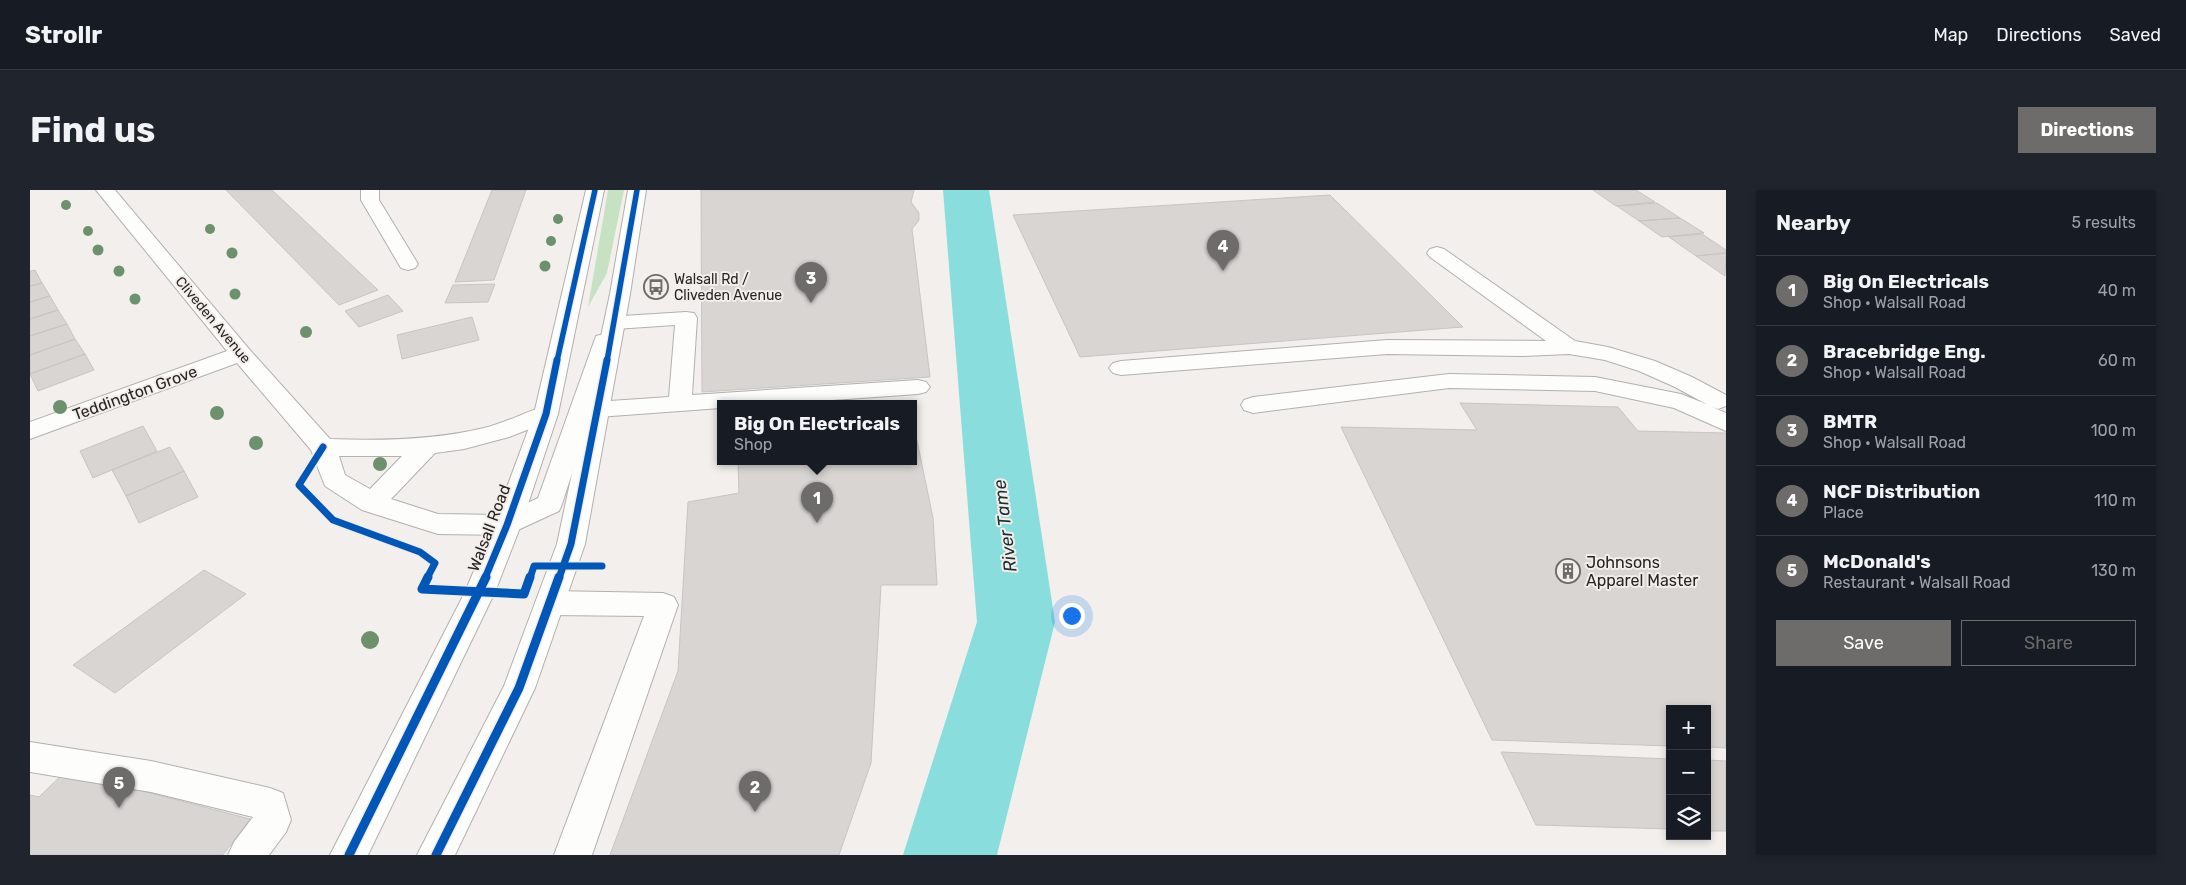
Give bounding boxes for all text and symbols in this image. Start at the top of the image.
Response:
text: Strollr [25,21,102,49]
text: Map [1933,24,1968,46]
text: Directions [1996,24,2082,46]
text: Saved [2110,24,2161,46]
button: Directions [2018,107,2156,153]
text: Find us [30,109,155,151]
text: Nearby [1776,210,1851,235]
text: 5 results [2072,213,2136,232]
pin: 4 [1207,230,1239,271]
pin: 3 [795,262,827,303]
text: Big On Electricals [1823,270,1989,293]
place label: Walsall Rd / Cliveden Avenue [674,271,782,304]
street label: Cliveden Avenue [172,273,254,367]
bus stop icon: Walsall Rd / Cliveden Avenue [643,274,669,300]
text: 1 [1788,281,1796,300]
text: 40 m [2098,281,2136,300]
text: Shop · Walsall Road [1823,293,1966,312]
text: Bracebridge Eng. [1823,340,1986,363]
text: 2 [1787,351,1797,370]
text: 60 m [2098,351,2136,370]
street label: Teddington Grove [70,362,200,424]
text: Shop · Walsall Road [1823,363,1966,382]
popup [717,400,917,465]
text: BMTR [1823,410,1877,433]
text: Big On Electricals [734,412,900,435]
text: 3 [1787,421,1797,440]
text: 100 m [2091,421,2136,440]
text: Shop · Walsall Road [1823,433,1966,452]
text: Shop [734,435,772,454]
water label: River Tame [988,478,1022,574]
text: NCF Distribution [1823,480,1980,503]
street label: Walsall Road [464,482,514,574]
pin: 1 [801,482,833,523]
text: 4 [1787,491,1797,510]
text: 110 m [2094,491,2136,510]
text: Place [1823,503,1864,522]
text: McDonald's [1823,550,1931,573]
place label: Johnsons Apparel Master [1586,553,1698,590]
building icon: Johnsons Apparel Master [1555,558,1581,584]
text: 5 [1787,561,1797,580]
text: 130 m [2091,561,2136,580]
text: Restaurant · Walsall Road [1823,573,2010,592]
your location [1059,603,1085,629]
button: Save [1776,620,1951,666]
button: Share [1961,620,2136,666]
map controls [1666,705,1711,840]
button: + [1666,705,1711,750]
button: − [1666,750,1711,795]
pin: 5 [103,767,135,808]
pin: 2 [739,771,771,812]
button: layers [1666,795,1711,840]

